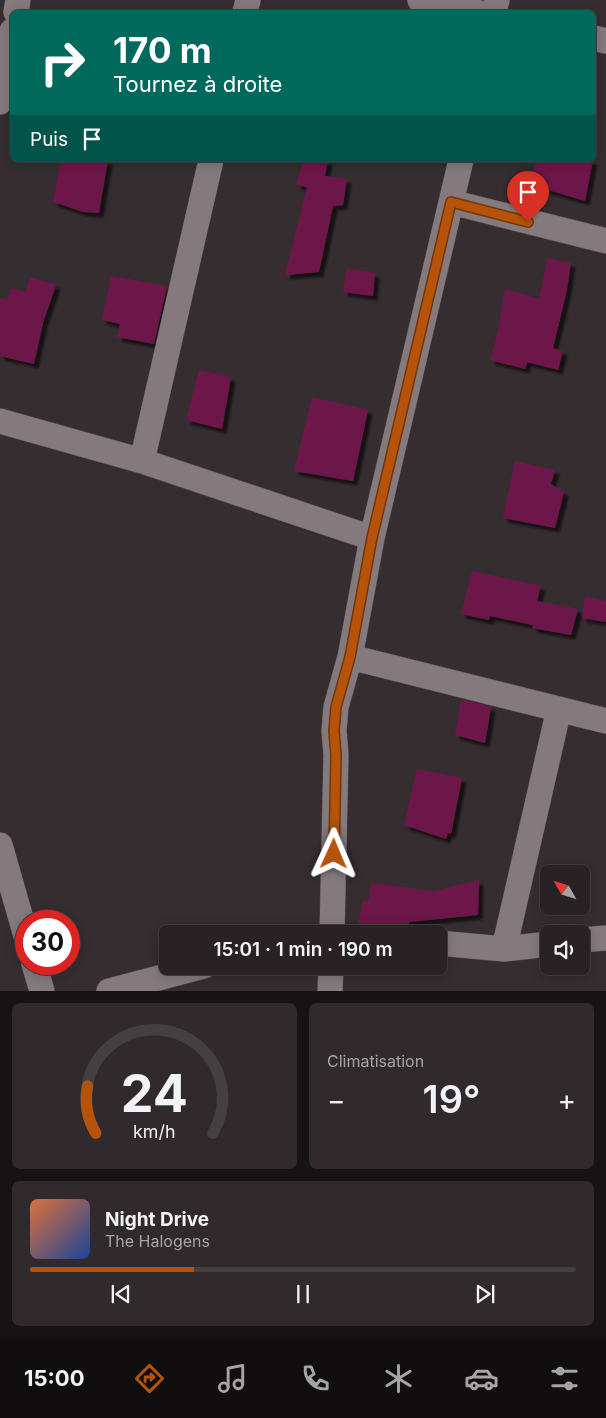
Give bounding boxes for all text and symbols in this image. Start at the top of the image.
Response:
text: 170 m [113,29,212,71]
icon: right [30,30,95,95]
text: Tournez à droite [113,71,282,97]
icon: arrive [78,125,106,153]
text: Puis [30,128,68,151]
pin [507,171,549,222]
icon: arrive [514,178,542,206]
position arrow [307,827,359,879]
north arrow [540,865,590,915]
map controls [540,865,590,975]
speed limit sign: 30 [15,910,80,975]
button: sound [540,925,590,975]
text: 15:01 · 1 min · 190 m [213,938,393,961]
text: Climatisation [327,1051,424,1071]
text: 24 [121,1062,188,1125]
text: 19° [423,1076,480,1122]
text: − [327,1083,346,1117]
text: + [557,1083,576,1117]
text: km/h [133,1121,176,1142]
text: Night Drive [105,1208,209,1231]
text: The Halogens [105,1231,210,1251]
icon: previous [107,1280,135,1308]
icon: pause [289,1280,317,1308]
icon: next [471,1280,499,1308]
icon: directions [132,1361,167,1396]
icon: music [215,1361,250,1396]
icon: phone [298,1361,333,1396]
icon: climate [381,1361,416,1396]
icon: car [464,1361,499,1396]
icon: filters [547,1361,582,1396]
text: 15:00 [24,1365,85,1391]

